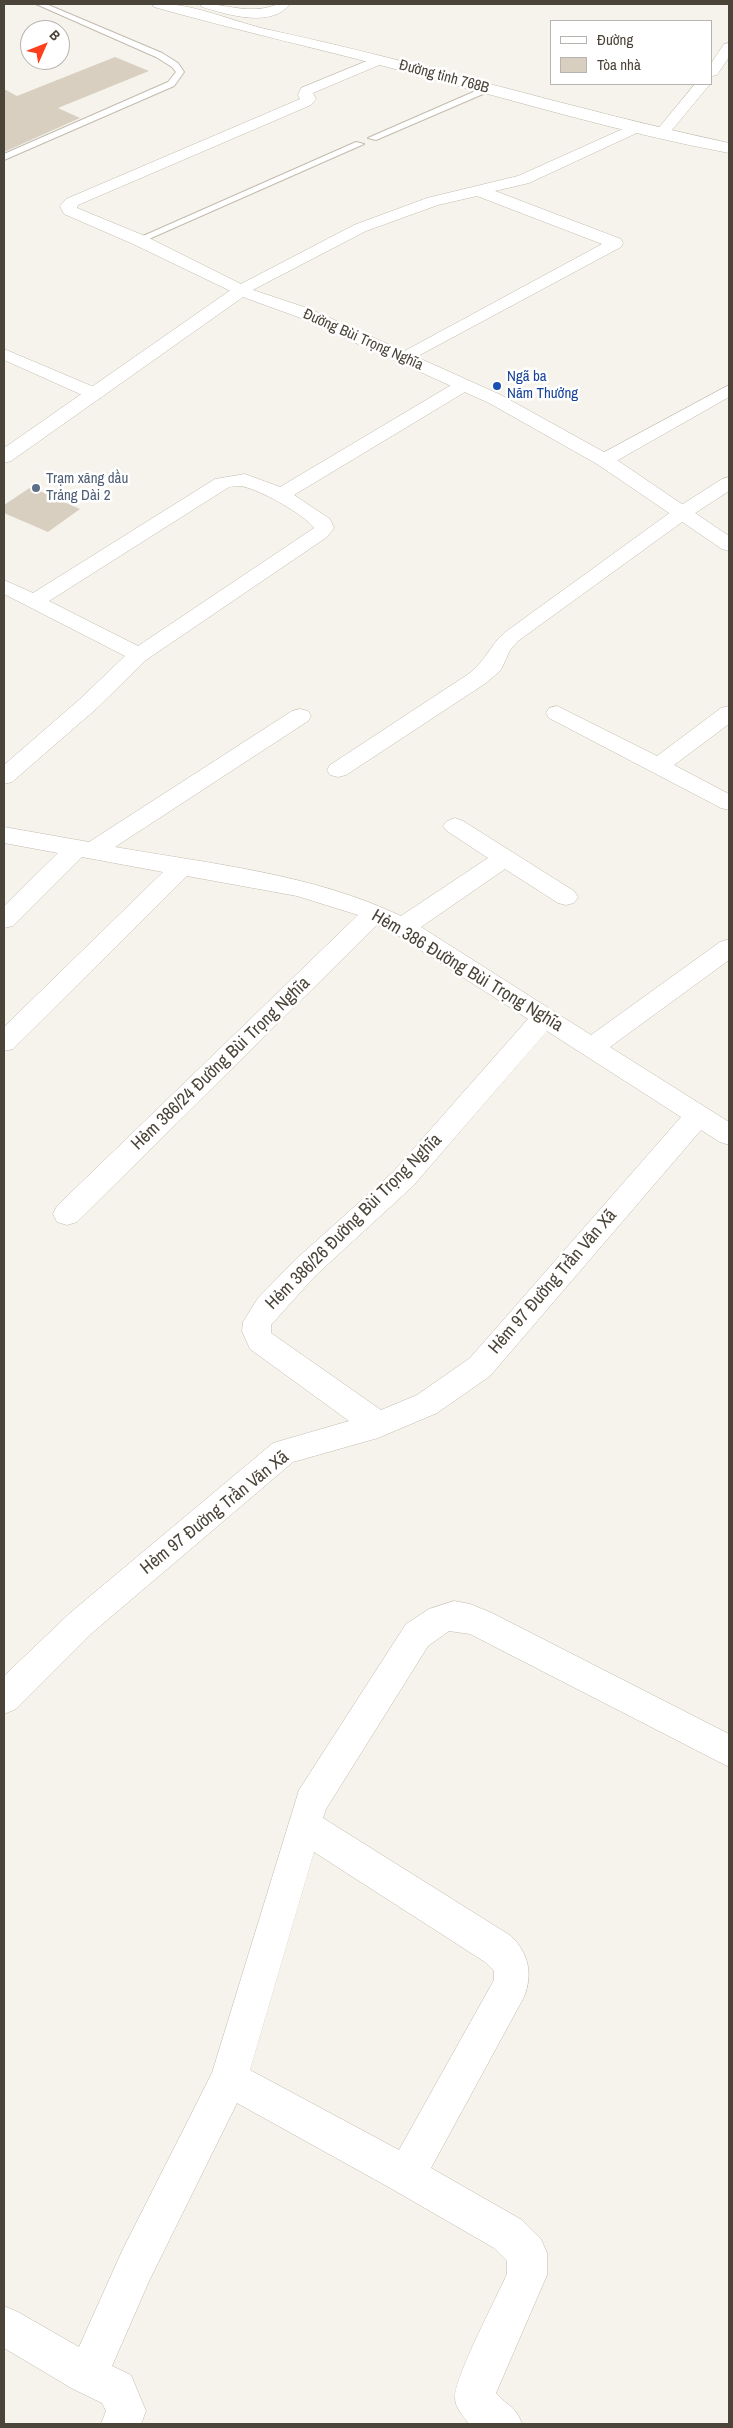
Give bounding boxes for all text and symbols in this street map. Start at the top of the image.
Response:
north arrow [20,20,70,70]
legend [550,20,713,85]
text: B [46,26,64,45]
text: Đường [597,29,633,50]
text: Tòa nhà [597,54,641,75]
street label: Đường tỉnh 768B [397,56,491,98]
street label: Đường Bùi Trọng Nghĩa [300,305,426,375]
place label: Ngã ba Năm Thưởng [507,368,578,403]
marker: Ngã ba Năm Thưởng [491,380,503,392]
place label: Trạm xăng dầu Trảng Dài 2 [46,470,128,505]
marker: Trạm xăng dầu Trảng Dài 2 [30,482,42,494]
street label: Hẻm 386 Đường Bùi Trọng Nghĩa [367,905,567,1037]
street label: Hẻm 386/24 Đường Bùi Trọng Nghĩa [127,973,315,1155]
street label: Hẻm 386/26 Đường Bùi Trọng Nghĩa [262,1130,446,1314]
street label: Hẻm 97 Đường Trần Văn Xã [484,1205,622,1359]
street label: Hẻm 97 Đường Trần Văn Xã [137,1447,293,1579]

